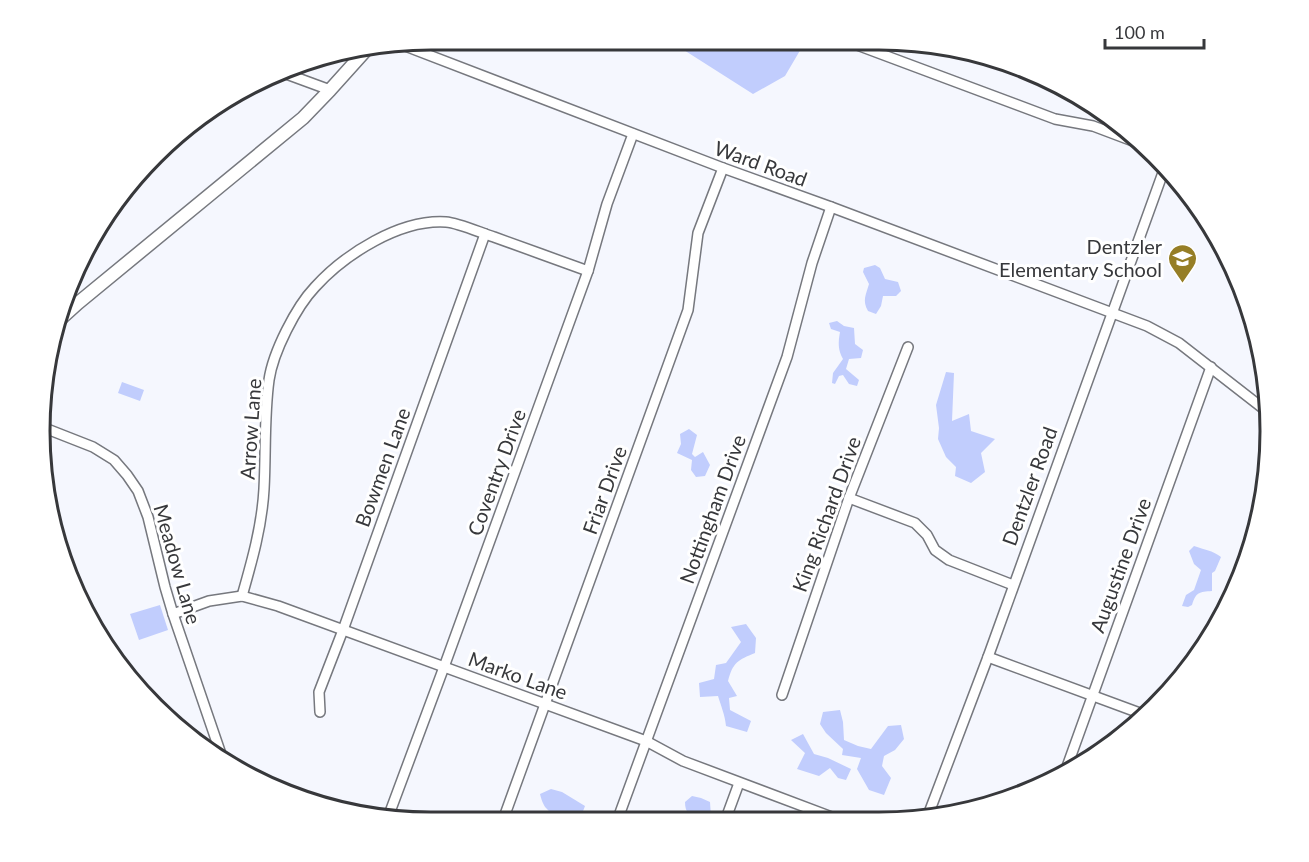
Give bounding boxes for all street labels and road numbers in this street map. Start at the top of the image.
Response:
street label: Ward Road [711,135,811,191]
street label: Arrow Lane [234,378,266,480]
street label: Bowmen Lane [349,404,415,530]
street label: Coventry Drive [462,405,530,539]
street label: Dentzler Road [996,423,1062,549]
street label: Nottingham Drive [674,431,750,587]
street label: King Richard Drive [787,433,865,595]
street label: Friar Drive [577,443,631,537]
street label: Augustine Drive [1085,494,1155,636]
street label: Meadow Lane [149,501,207,627]
street label: Marko Lane [465,646,571,704]

